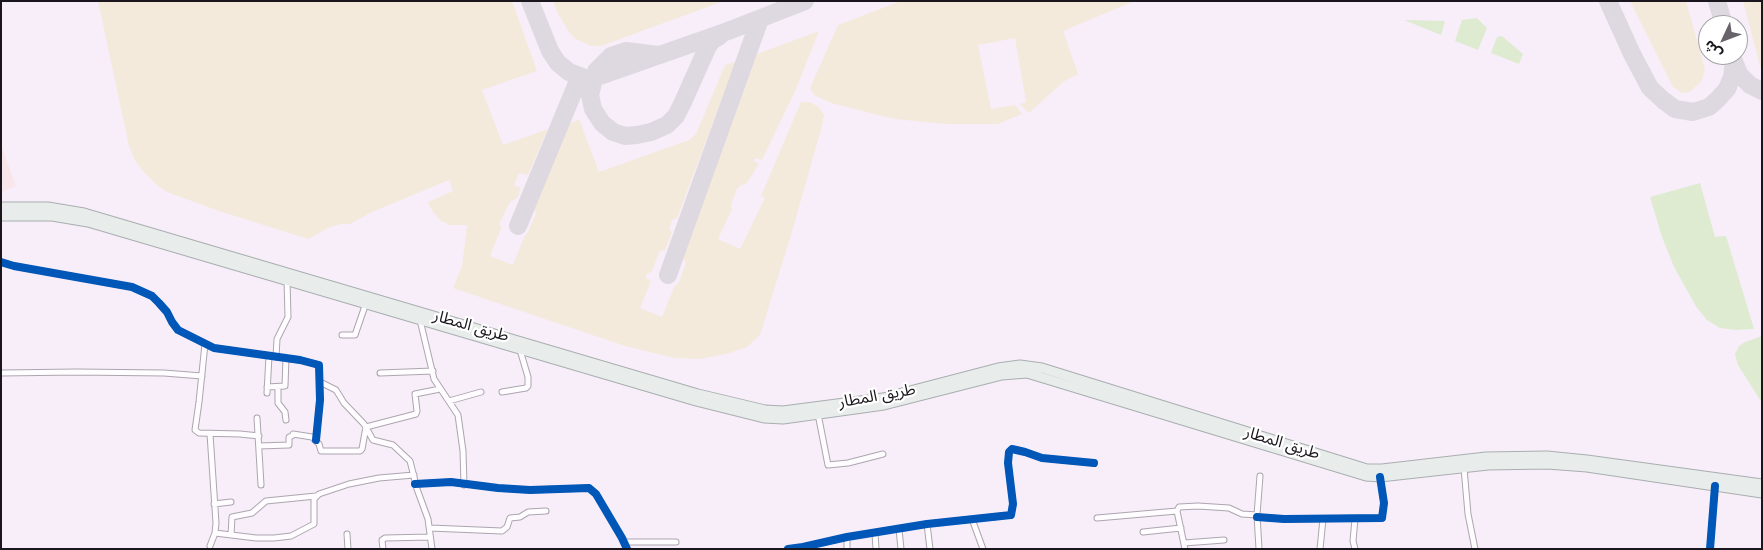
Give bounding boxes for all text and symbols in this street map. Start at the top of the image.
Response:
north arrow [1698,15,1748,65]
text: ش [1700,36,1726,63]
street label: طريق المطار [431,306,511,346]
street label: طريق المطار [837,380,917,412]
street label: طريق المطار [1242,422,1322,464]

